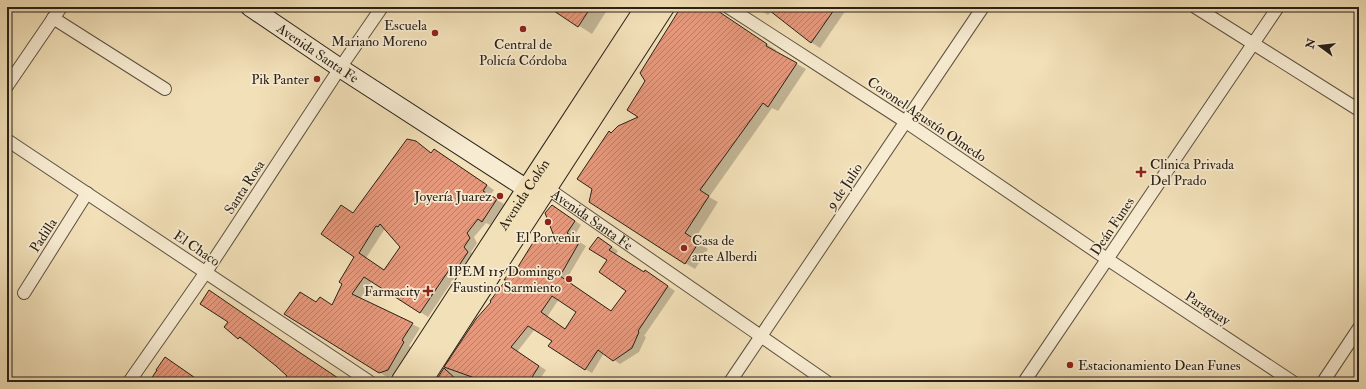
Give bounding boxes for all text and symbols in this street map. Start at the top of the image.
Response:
place label: Escuela Mariano Moreno [331,17,427,50]
street label: Avenida Santa Fe [273,19,362,87]
marker: Central de Policía Córdoba [518,24,528,34]
north arrow [1300,26,1340,66]
marker: Escuela Mariano Moreno [430,28,440,38]
place label: Central de Policía Córdoba [479,36,567,69]
text: N [1303,36,1319,51]
place label: Pik Panter [251,71,310,88]
street label: Coronel Agustín Olmedo [864,73,990,166]
marker: Pik Panter [312,74,322,84]
street label: Avenida Colón [494,156,553,234]
place label: Clinica Privada Del Prado [1150,156,1234,189]
street label: Santa Rosa [221,157,268,218]
street label: 9 de Julio [822,160,866,214]
marker: Clinica Privada Del Prado [1135,166,1147,178]
street label: Avenida Santa Fe [547,185,636,254]
place label: Joyería Juarez [413,188,492,206]
marker: Joyería Juarez [495,191,505,201]
street label: Deán Funes [1087,194,1138,259]
street label: Padilla [26,215,61,255]
marker: El Porvenir [543,217,553,227]
street label: El Chaco [170,227,223,270]
place label: El Porvenir [516,229,581,246]
place label: Casa de arte Alberdi [692,232,757,265]
marker: Casa de arte Alberdi [679,243,689,253]
place label: IPEM 115 Domingo Faustino Sarmiento [448,263,561,296]
marker: IPEM 115 Domingo Faustino Sarmiento [564,274,574,284]
place label: Farmacity [364,283,421,301]
marker: Farmacity [423,286,433,296]
street label: Paraguay [1181,288,1234,331]
place label: Estacionamiento Dean Funes [1078,357,1241,374]
marker: Estacionamiento Dean Funes [1065,360,1075,370]

